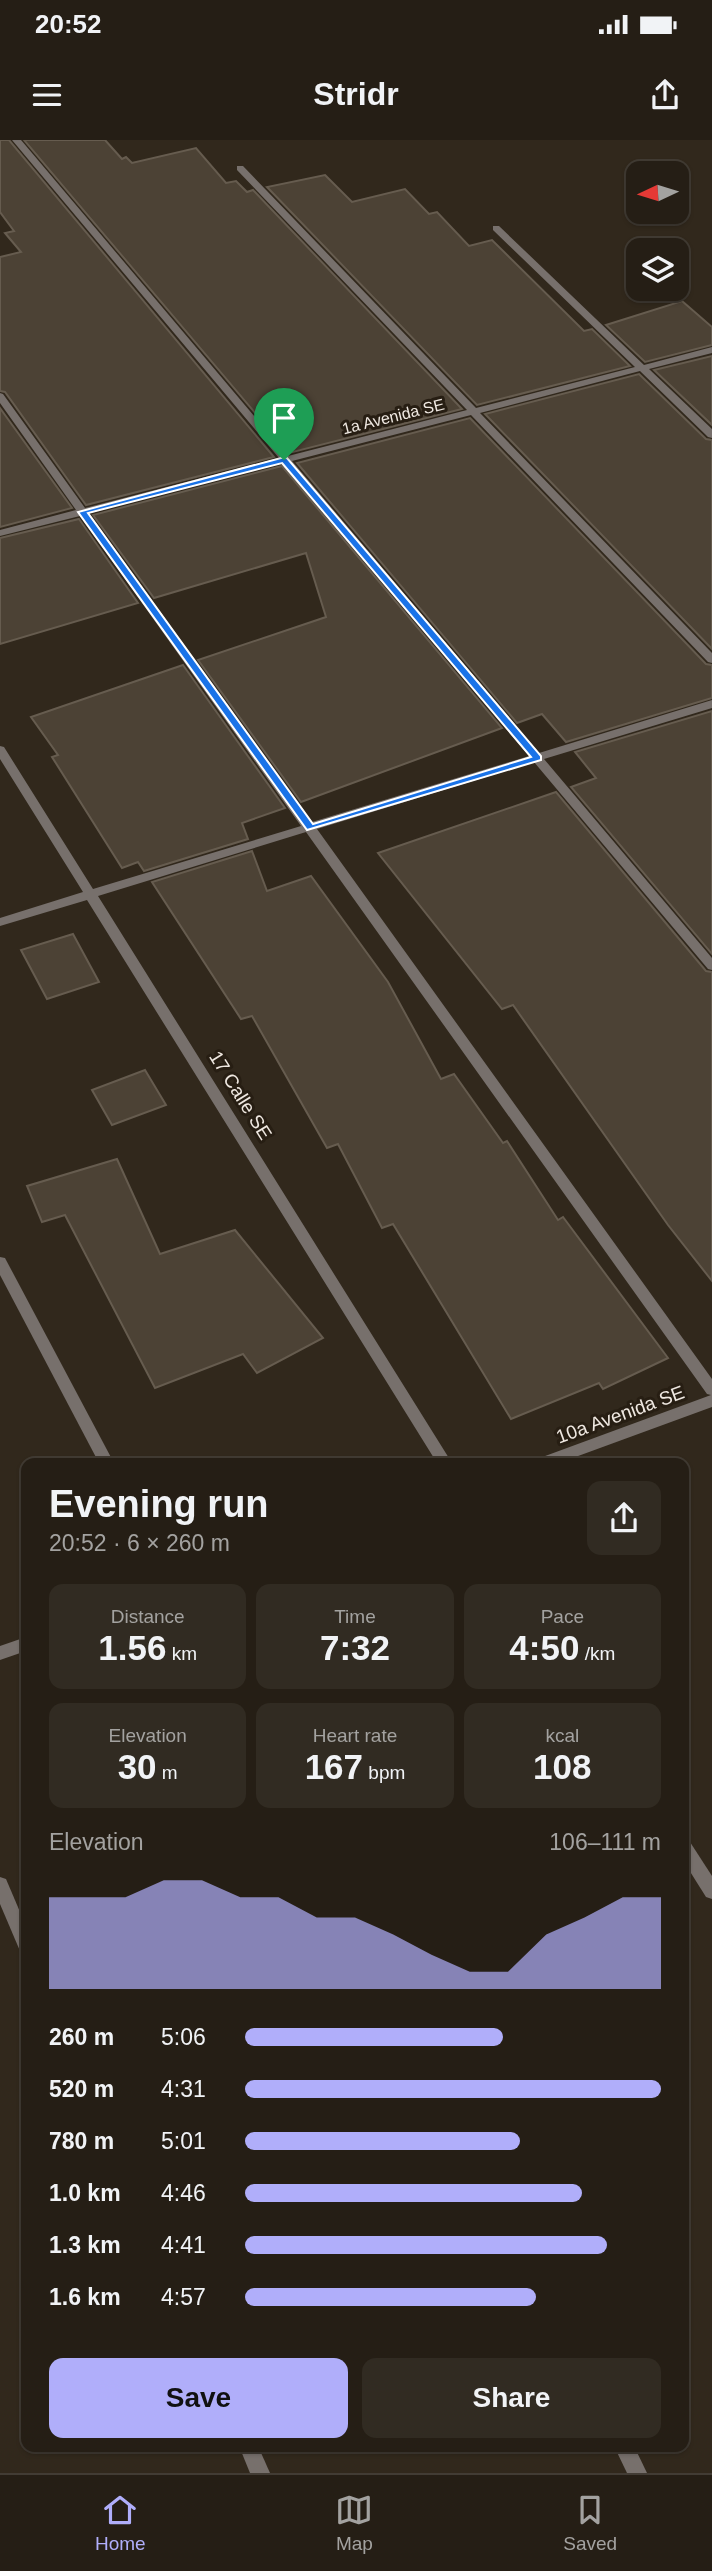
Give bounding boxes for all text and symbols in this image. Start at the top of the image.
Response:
text: 20:52 [35,9,102,39]
icon: menu [28,76,66,114]
text: Stridr [313,76,399,112]
icon: share [646,76,684,114]
north arrow [626,161,690,224]
map controls [626,161,689,301]
button: layers [626,238,689,301]
pin [254,388,314,460]
street label: 1a Avenida SE [340,396,446,437]
icon: arrive [265,399,303,437]
street label: 17 Calle SE [205,1047,276,1143]
street label: 10a Avenida SE [553,1382,687,1447]
button: share [587,1481,661,1555]
text: Evening run [49,1483,269,1525]
text: 20:52 · 6 × 260 m [49,1530,230,1556]
text: Distance [111,1606,185,1627]
text: Time [334,1606,376,1627]
text: Pace [541,1606,584,1627]
text: 1.56 [98,1628,166,1667]
text: 7:32 [320,1628,390,1667]
text: 4:50 [509,1628,579,1667]
text: km [166,1643,197,1664]
text: /km [579,1643,615,1664]
text: Elevation [109,1725,187,1746]
text: Heart rate [313,1725,397,1746]
text: kcal [545,1725,579,1746]
text: 30 [118,1747,157,1786]
text: 167 [305,1747,363,1786]
text: 108 [533,1747,592,1786]
text: m [157,1762,178,1783]
text: bpm [363,1762,405,1783]
text: Elevation [49,1829,144,1855]
text: 106–111 m [549,1829,661,1855]
text: 260 m [49,2024,114,2050]
text: 5:06 [161,2024,206,2050]
text: 520 m [49,2076,114,2102]
text: 4:31 [161,2076,206,2102]
text: 780 m [49,2128,114,2154]
text: 5:01 [161,2128,206,2154]
text: 1.0 km [49,2180,121,2206]
text: 4:46 [161,2180,206,2206]
text: 1.3 km [49,2232,121,2258]
text: 4:41 [161,2232,206,2258]
text: 1.6 km [49,2284,121,2310]
text: 4:57 [161,2284,206,2310]
button: Save [49,2358,348,2438]
button: Share [362,2358,661,2438]
tab: Home [95,2491,146,2555]
tab: Map [335,2491,373,2555]
tab: Saved [563,2491,617,2555]

